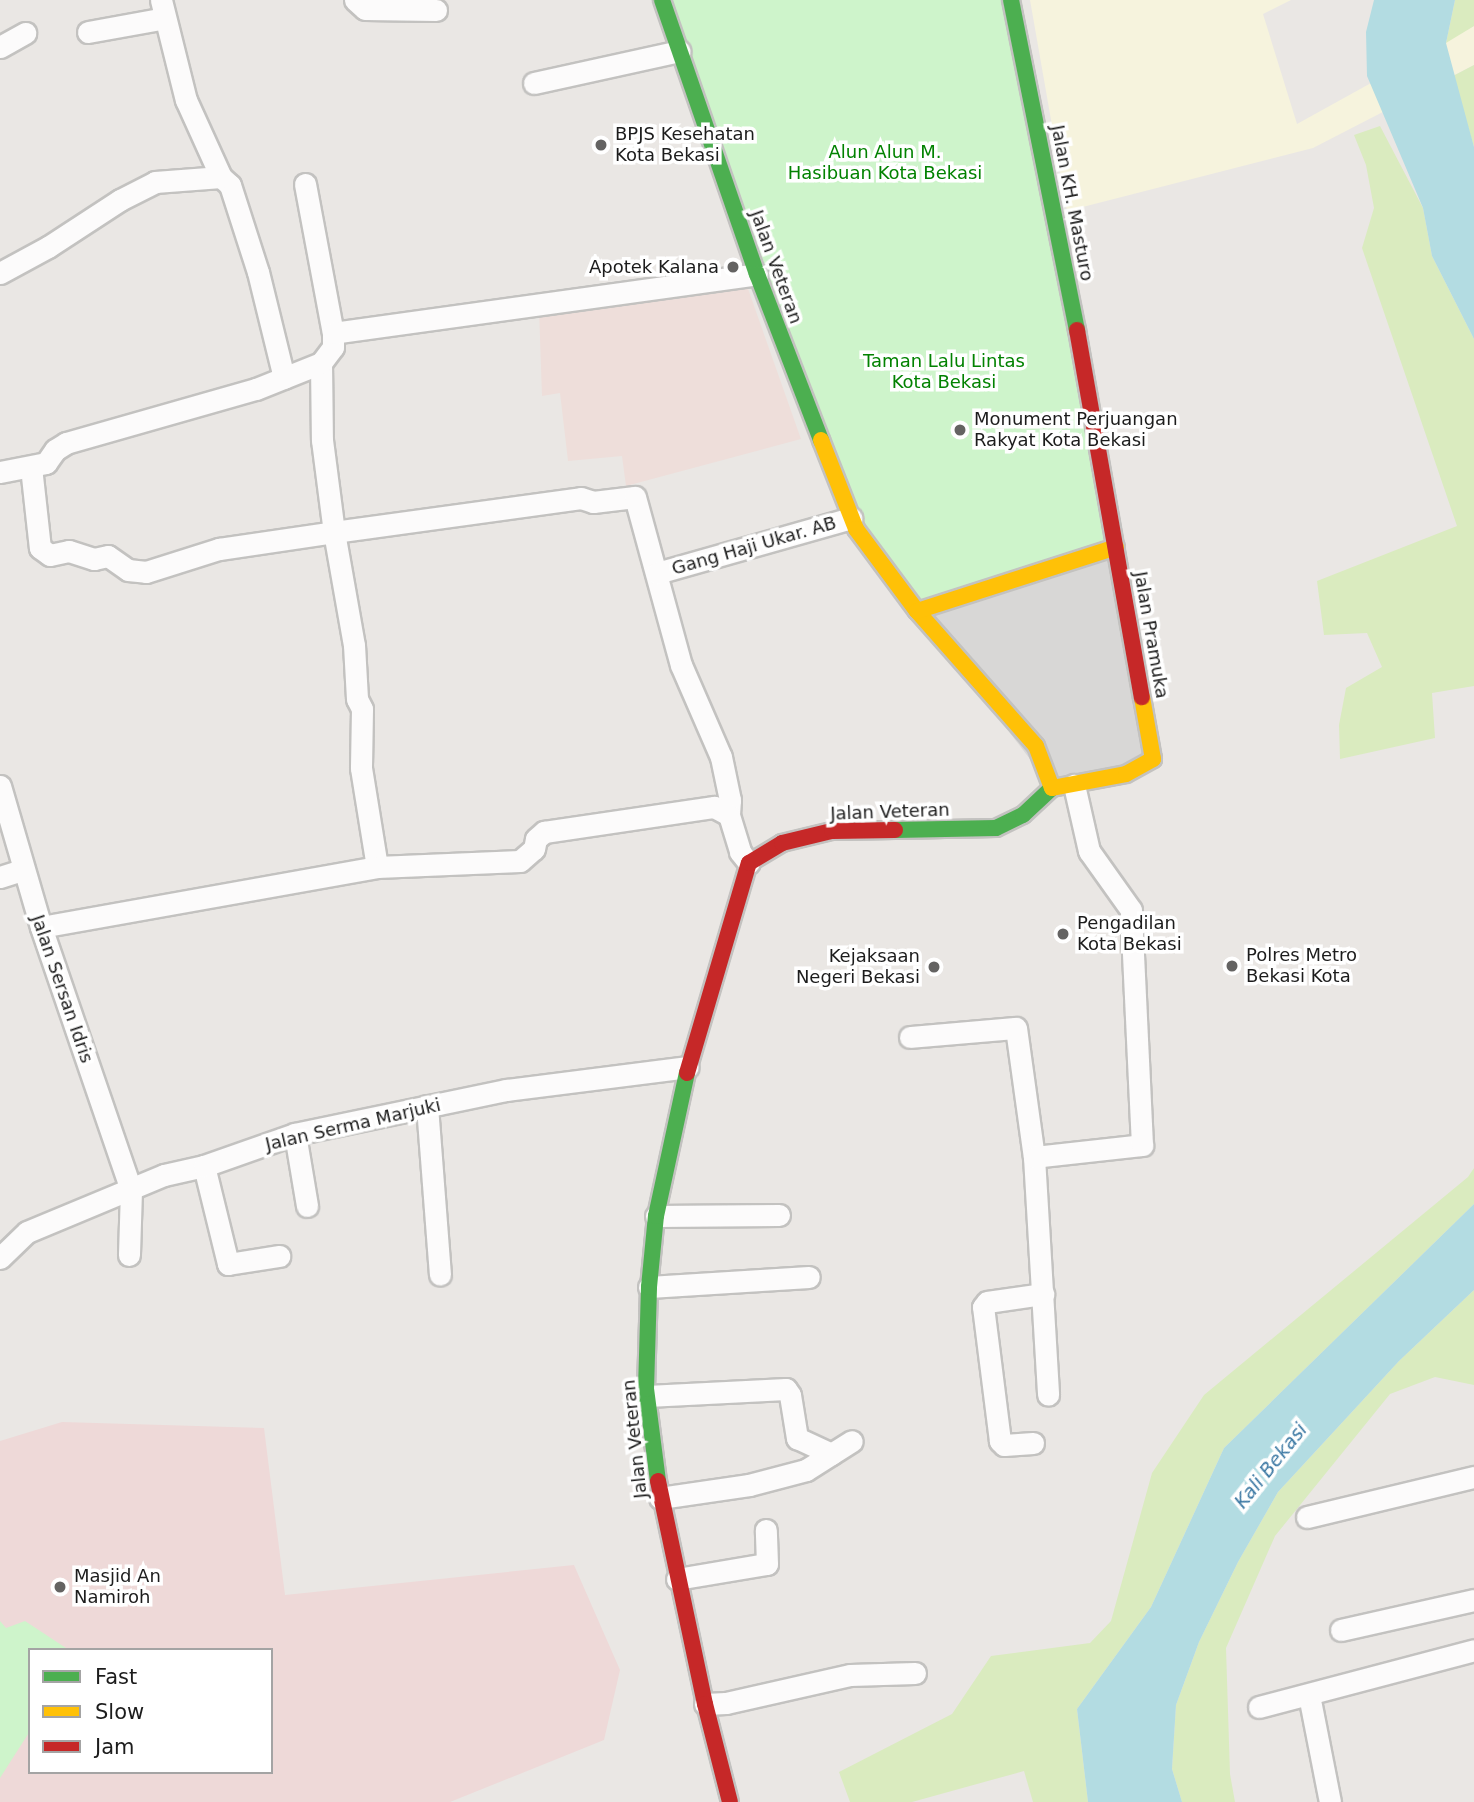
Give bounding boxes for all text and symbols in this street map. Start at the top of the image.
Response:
street label: Jalan KH. Masturo [1046,123,1098,283]
place label: BPJS Kesehatan Kota Bekasi [615,124,755,166]
marker: BPJS Kesehatan Kota Bekasi [593,137,609,153]
park label: Alun Alun M. Hasibuan Kota Bekasi [788,142,982,184]
street label: Jalan Veteran [745,207,807,327]
place label: Apotek Kalana [589,256,719,278]
marker: Apotek Kalana [725,259,741,275]
park label: Taman Lalu Lintas Kota Bekasi [863,351,1025,394]
place label: Monument Perjuangan Rakyat Kota Bekasi [974,409,1178,452]
marker: Monument Perjuangan Rakyat Kota Bekasi [952,422,968,438]
street label: Gang Haji Ukar. AB [669,512,839,580]
street label: Jalan Pramuka [1129,570,1173,700]
street label: Jalan Veteran [830,799,950,825]
street label: Jalan Sersan Idris [26,912,98,1066]
place label: Pengadilan Kota Bekasi [1077,913,1182,956]
marker: Pengadilan Kota Bekasi [1055,926,1071,942]
place label: Polres Metro Bekasi Kota [1246,945,1357,988]
place label: Kejaksaan Negeri Bekasi [796,946,920,988]
marker: Polres Metro Bekasi Kota [1224,958,1240,974]
marker: Kejaksaan Negeri Bekasi [926,959,942,975]
street label: Jalan Serma Marjuki [263,1094,443,1156]
street label: Jalan Veteran [618,1378,652,1500]
water label: Kali Bekasi [1230,1419,1312,1513]
place label: Masjid An Namiroh [74,1566,161,1608]
marker: Masjid An Namiroh [52,1579,68,1595]
legend [28,1648,273,1774]
text: Fast [95,1665,137,1689]
text: Slow [95,1700,144,1724]
text: Jam [95,1735,135,1759]

